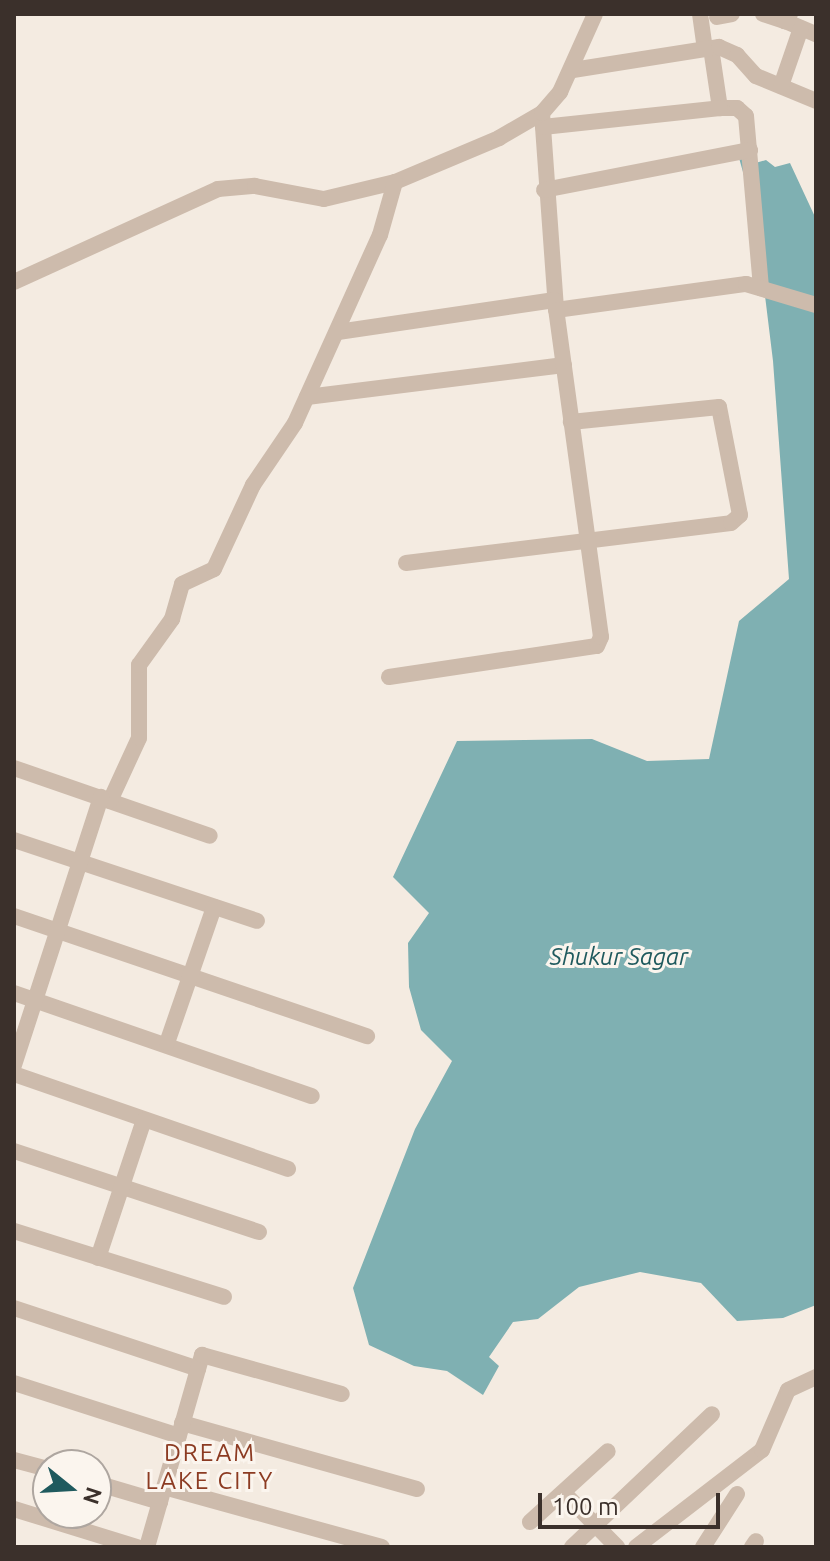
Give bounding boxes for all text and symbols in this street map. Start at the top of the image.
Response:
water label: Shukur Sagar [550,943,688,971]
district label: DREAM LAKE CITY [146,1439,274,1495]
north arrow [32,1449,112,1529]
scale bar [542,1477,724,1527]
text: N [79,1484,108,1508]
text: 100 m [552,1493,619,1520]

